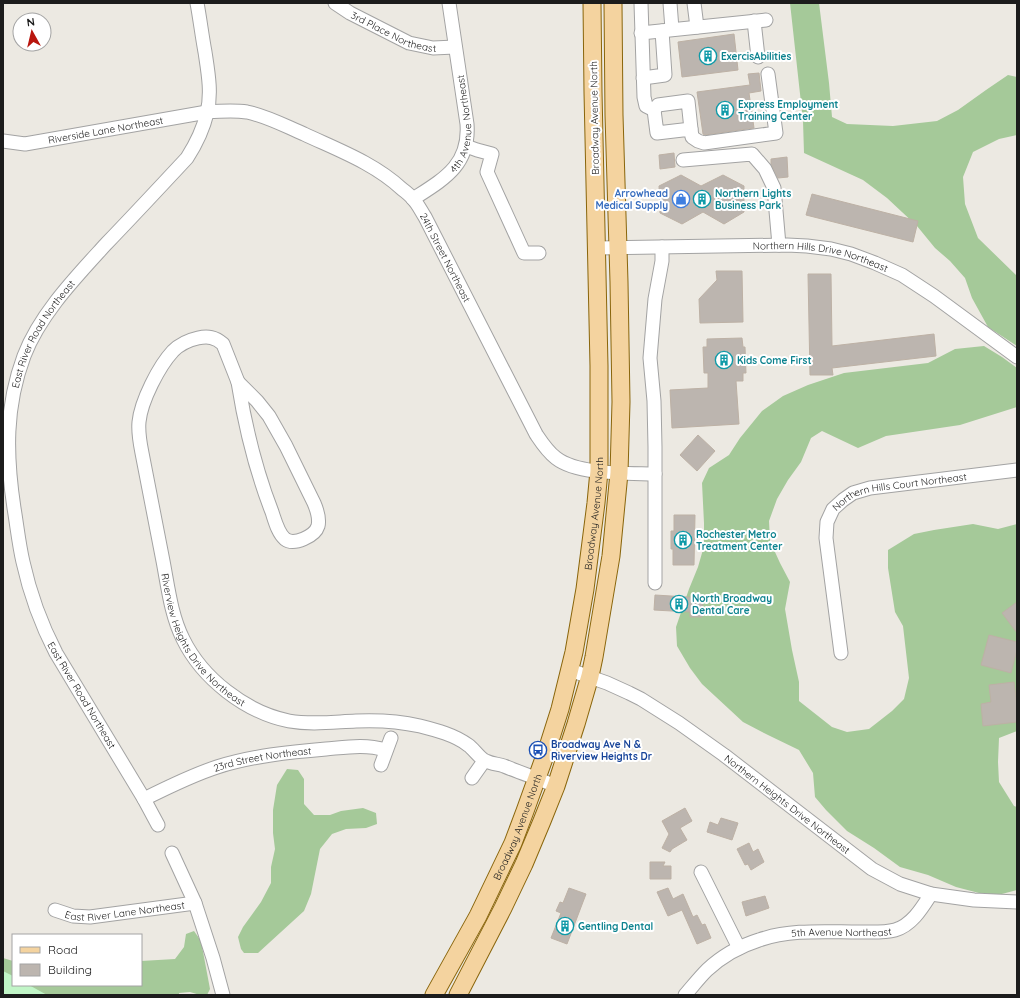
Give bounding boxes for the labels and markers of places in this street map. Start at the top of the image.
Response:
building icon: ExercisAbilities [698,46,718,66]
place label: ExercisAbilities [721,50,791,63]
place label: Express Employment Training Center [738,98,838,123]
building icon: Express Employment Training Center [715,100,735,120]
place label: Arrowhead Medical Supply [595,187,668,212]
place label: Northern Lights Business Park [715,187,791,212]
shop icon: Arrowhead Medical Supply [671,189,691,209]
building icon: Northern Lights Business Park [692,189,712,209]
building icon: Kids Come First [714,350,734,370]
place label: Kids Come First [737,354,811,367]
place label: Rochester Metro Treatment Center [696,528,783,553]
building icon: Rochester Metro Treatment Center [673,530,693,550]
place label: North Broadway Dental Care [692,592,772,617]
building icon: North Broadway Dental Care [669,594,689,614]
place label: Broadway Ave N & Riverview Heights Dr [551,738,653,763]
bus stop icon: Broadway Ave N & Riverview Heights Dr [528,740,548,760]
building icon: Gentling Dental [555,916,575,936]
place label: Gentling Dental [578,920,653,933]

